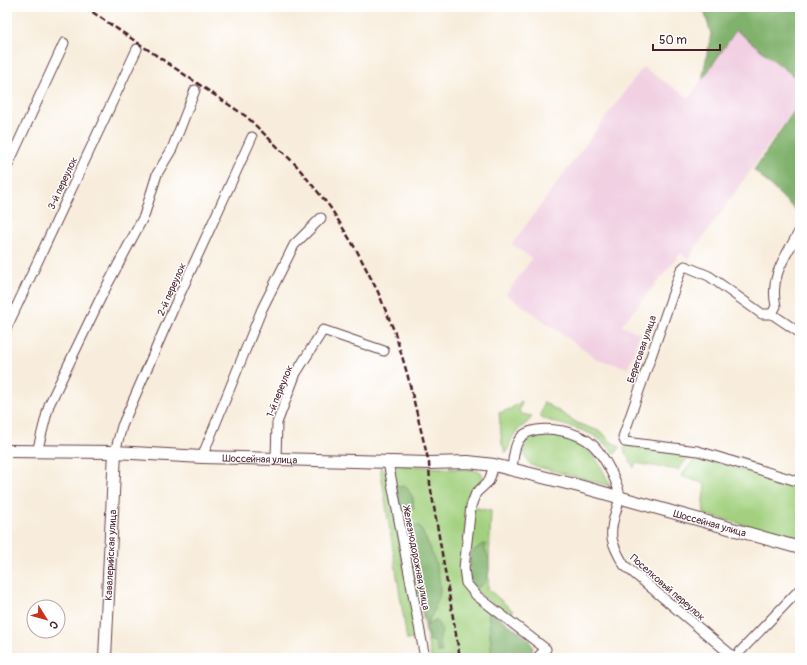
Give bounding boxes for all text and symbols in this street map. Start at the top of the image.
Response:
scale bar [653,26,720,52]
text: 50 m [659,33,687,48]
street label: 3-й переулок [46,155,80,212]
street label: 2-й переулок [155,261,189,318]
street label: Береговая улица [625,314,659,385]
street label: 1-й переулок [264,364,296,419]
street label: Шоссейная улица [222,453,298,467]
street label: Железнодорожная улица [400,503,432,611]
street label: Шоссейная улица [672,508,748,540]
street label: Кавалерийская улица [103,509,119,601]
street label: Поселковый переулок [627,552,707,624]
north arrow [26,599,66,639]
text: С [46,618,61,632]

